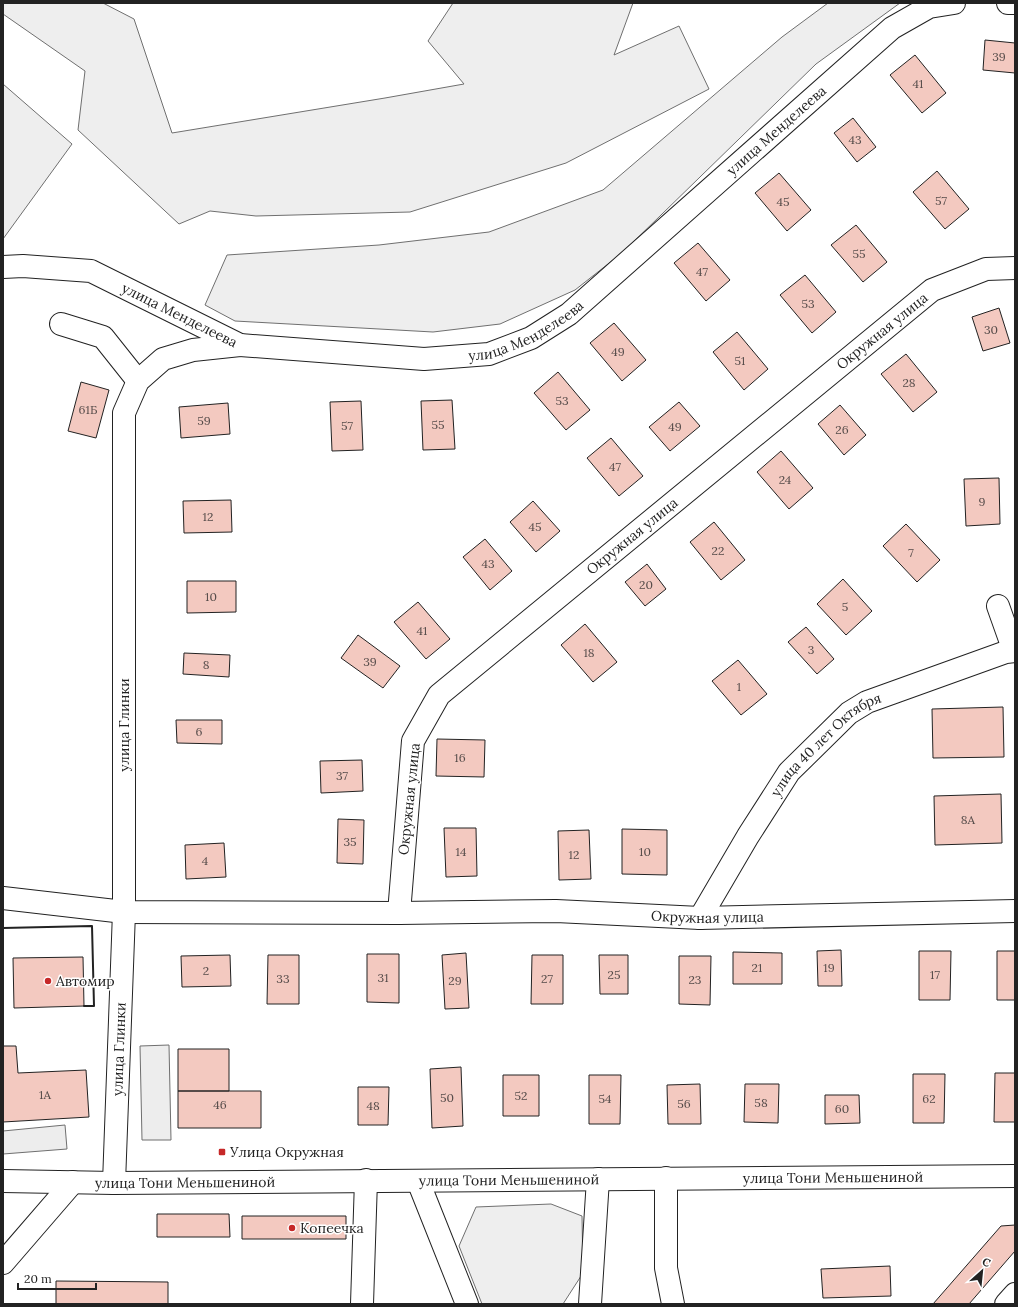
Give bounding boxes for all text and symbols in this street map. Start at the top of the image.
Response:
house number: 39 [992,49,1006,64]
house number: 41 [913,76,923,91]
street label: улица Менделеева [723,82,830,179]
house number: 43 [848,132,862,147]
house number: 57 [935,193,948,208]
house number: 45 [776,194,790,209]
house number: 55 [852,246,866,261]
house number: 47 [696,264,708,279]
street label: улица Менделеева [119,279,240,351]
street label: Окружная улица [833,289,931,373]
street label: улица Менделеева [468,296,587,365]
house number: 53 [801,296,815,311]
house number: 30 [984,322,998,337]
house number: 49 [611,344,625,359]
house number: 51 [735,353,745,368]
house number: 28 [902,375,916,390]
house number: 53 [555,393,569,408]
house number: 61Б [79,402,97,417]
house number: 59 [197,413,211,428]
house number: 55 [431,417,445,432]
house number: 57 [341,418,354,433]
house number: 49 [668,419,682,434]
house number: 26 [835,422,849,437]
house number: 47 [609,459,621,474]
house number: 24 [779,472,792,487]
street label: Окружная улица [583,494,681,578]
house number: 9 [979,494,986,509]
house number: 12 [203,509,213,524]
house number: 45 [528,519,542,534]
house number: 22 [712,543,724,558]
house number: 7 [908,545,914,560]
house number: 43 [481,556,495,571]
house number: 20 [639,577,653,592]
house number: 10 [205,589,217,604]
house number: 5 [842,599,848,614]
house number: 41 [417,623,427,638]
house number: 3 [808,642,815,657]
house number: 18 [583,645,595,660]
house number: 39 [363,654,377,669]
house number: 8 [203,657,210,672]
street label: улица Глинки [115,678,133,772]
house number: 1 [737,679,741,694]
street label: улица 40 лет Октября [766,689,884,800]
house number: 6 [196,724,203,739]
street label: Окружная улица [394,742,424,856]
house number: 16 [454,750,466,765]
house number: 37 [336,768,348,783]
house number: 8А [961,812,976,827]
house number: 35 [343,834,357,849]
house number: 14 [456,844,467,859]
house number: 10 [639,844,651,859]
house number: 12 [569,847,579,862]
house number: 4 [202,853,209,868]
street label: Окружная улица [651,907,764,927]
house number: 21 [752,960,762,975]
house number: 19 [823,960,835,975]
house number: 2 [203,963,209,978]
house number: 25 [608,967,620,982]
house number: 17 [930,967,940,982]
house number: 31 [377,970,389,985]
house number: 33 [276,971,290,986]
house number: 27 [541,971,553,986]
place label: Автомир [55,972,115,990]
house number: 23 [689,972,702,987]
house number: 29 [448,973,462,988]
marker: Автомир [43,976,53,986]
street label: улица Глинки [108,1002,130,1096]
house number: 1А [39,1087,51,1102]
house number: 52 [515,1088,527,1103]
house number: 50 [440,1090,454,1105]
house number: 54 [598,1091,612,1106]
house number: 62 [922,1091,936,1106]
house number: 58 [754,1095,768,1110]
house number: 56 [677,1096,691,1111]
house number: 46 [213,1097,227,1112]
house number: 48 [366,1098,380,1113]
house number: 60 [835,1101,849,1116]
place label: Улица Окружная [229,1143,344,1161]
marker: Улица Окружная [217,1147,227,1157]
street label: улица Тони Меньшениной [743,1168,923,1187]
street label: улица Тони Меньшениной [419,1170,599,1190]
street label: улица Тони Меньшениной [95,1173,275,1192]
place label: Копеечка [300,1219,364,1237]
marker: Копеечка [287,1223,297,1233]
north arrow [962,1251,1002,1291]
text: С [980,1254,993,1270]
scale bar [18,1265,96,1291]
text: 20 m [24,1271,52,1286]

